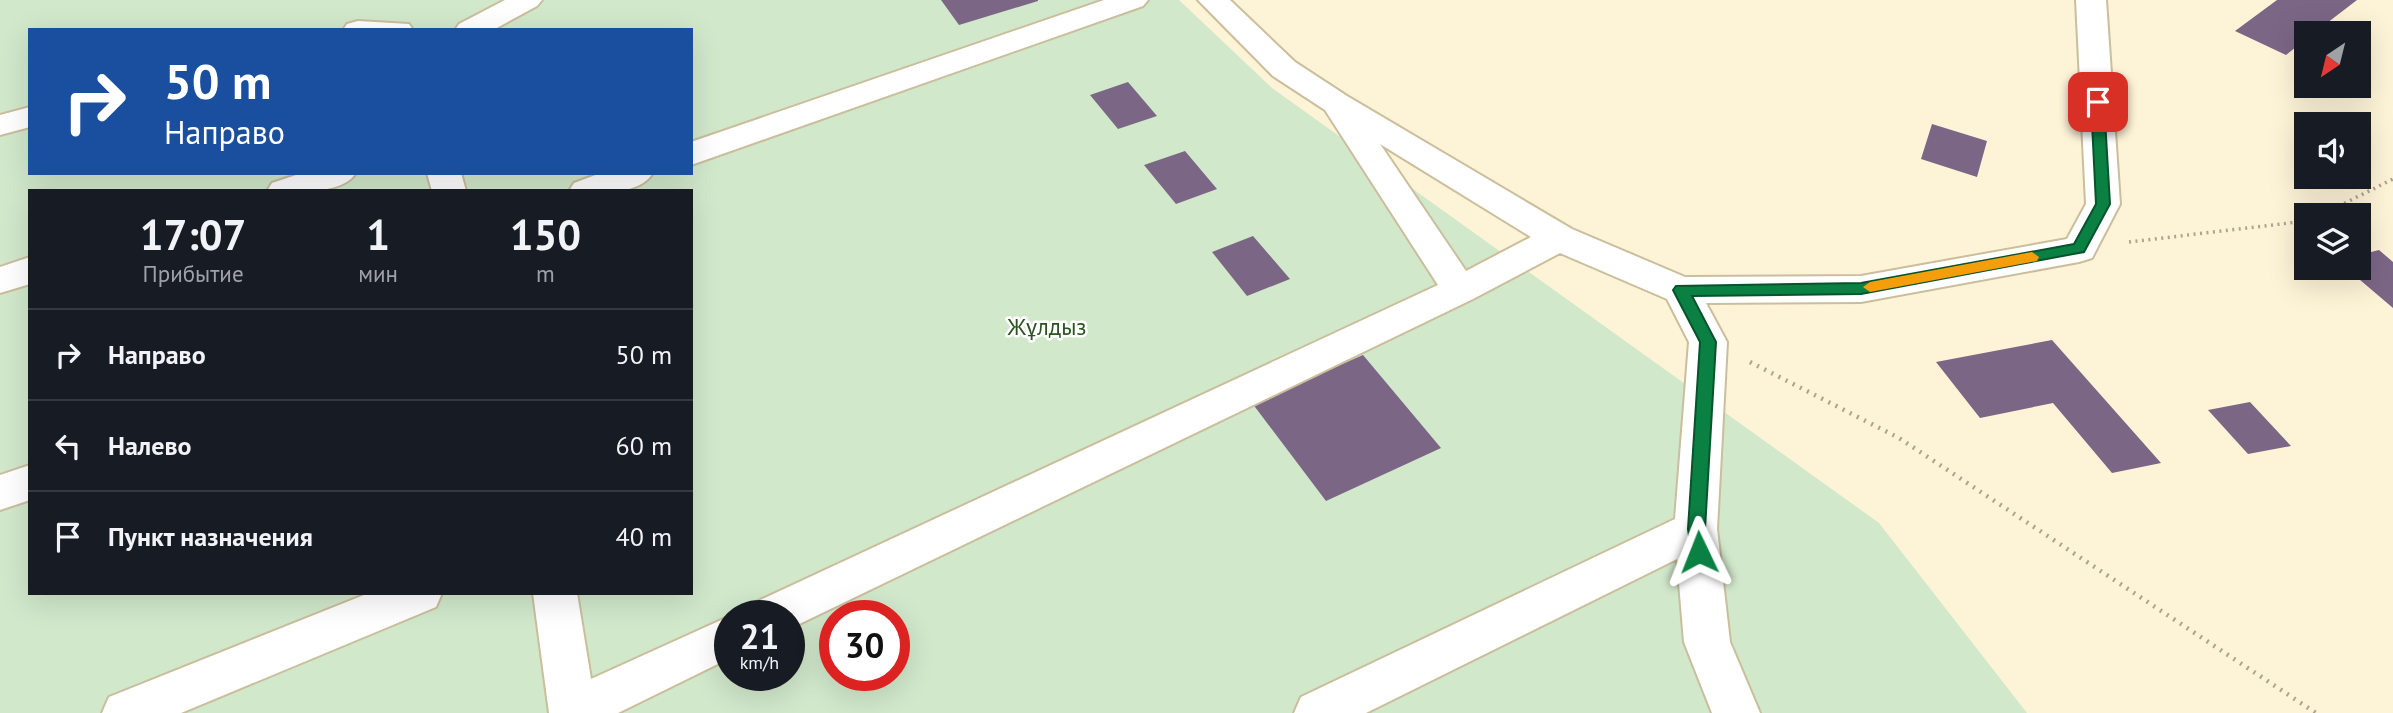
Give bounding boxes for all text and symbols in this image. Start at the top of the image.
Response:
north arrow [2294,21,2371,98]
map controls [2294,21,2371,280]
text: 50 m [164,49,271,113]
icon: right [49,56,140,147]
pin [2068,72,2128,132]
icon: arrive [2079,83,2117,121]
text: Направо [164,111,285,153]
button: sound [2294,112,2371,189]
button: layers [2294,203,2371,280]
text: 17:07 [140,207,246,262]
text: 1 [366,207,390,262]
text: 150 [510,207,581,262]
text: Прибытие [143,259,244,288]
text: мин [358,259,398,288]
text: m [536,259,555,288]
park label: Жұлдыз [1006,312,1087,341]
icon: right [49,336,87,374]
text: Направо [108,338,206,371]
text: 50 m [616,338,672,371]
icon: left [49,427,87,465]
text: Налево [108,429,192,462]
text: 60 m [616,429,672,462]
position arrow [1662,515,1736,589]
icon: arrive [49,518,87,556]
text: Пункт назначения [108,520,313,553]
text: 40 m [616,520,672,553]
speed limit sign: 30 [819,600,910,691]
text: 21 [740,613,779,659]
text: km/h [740,651,779,674]

